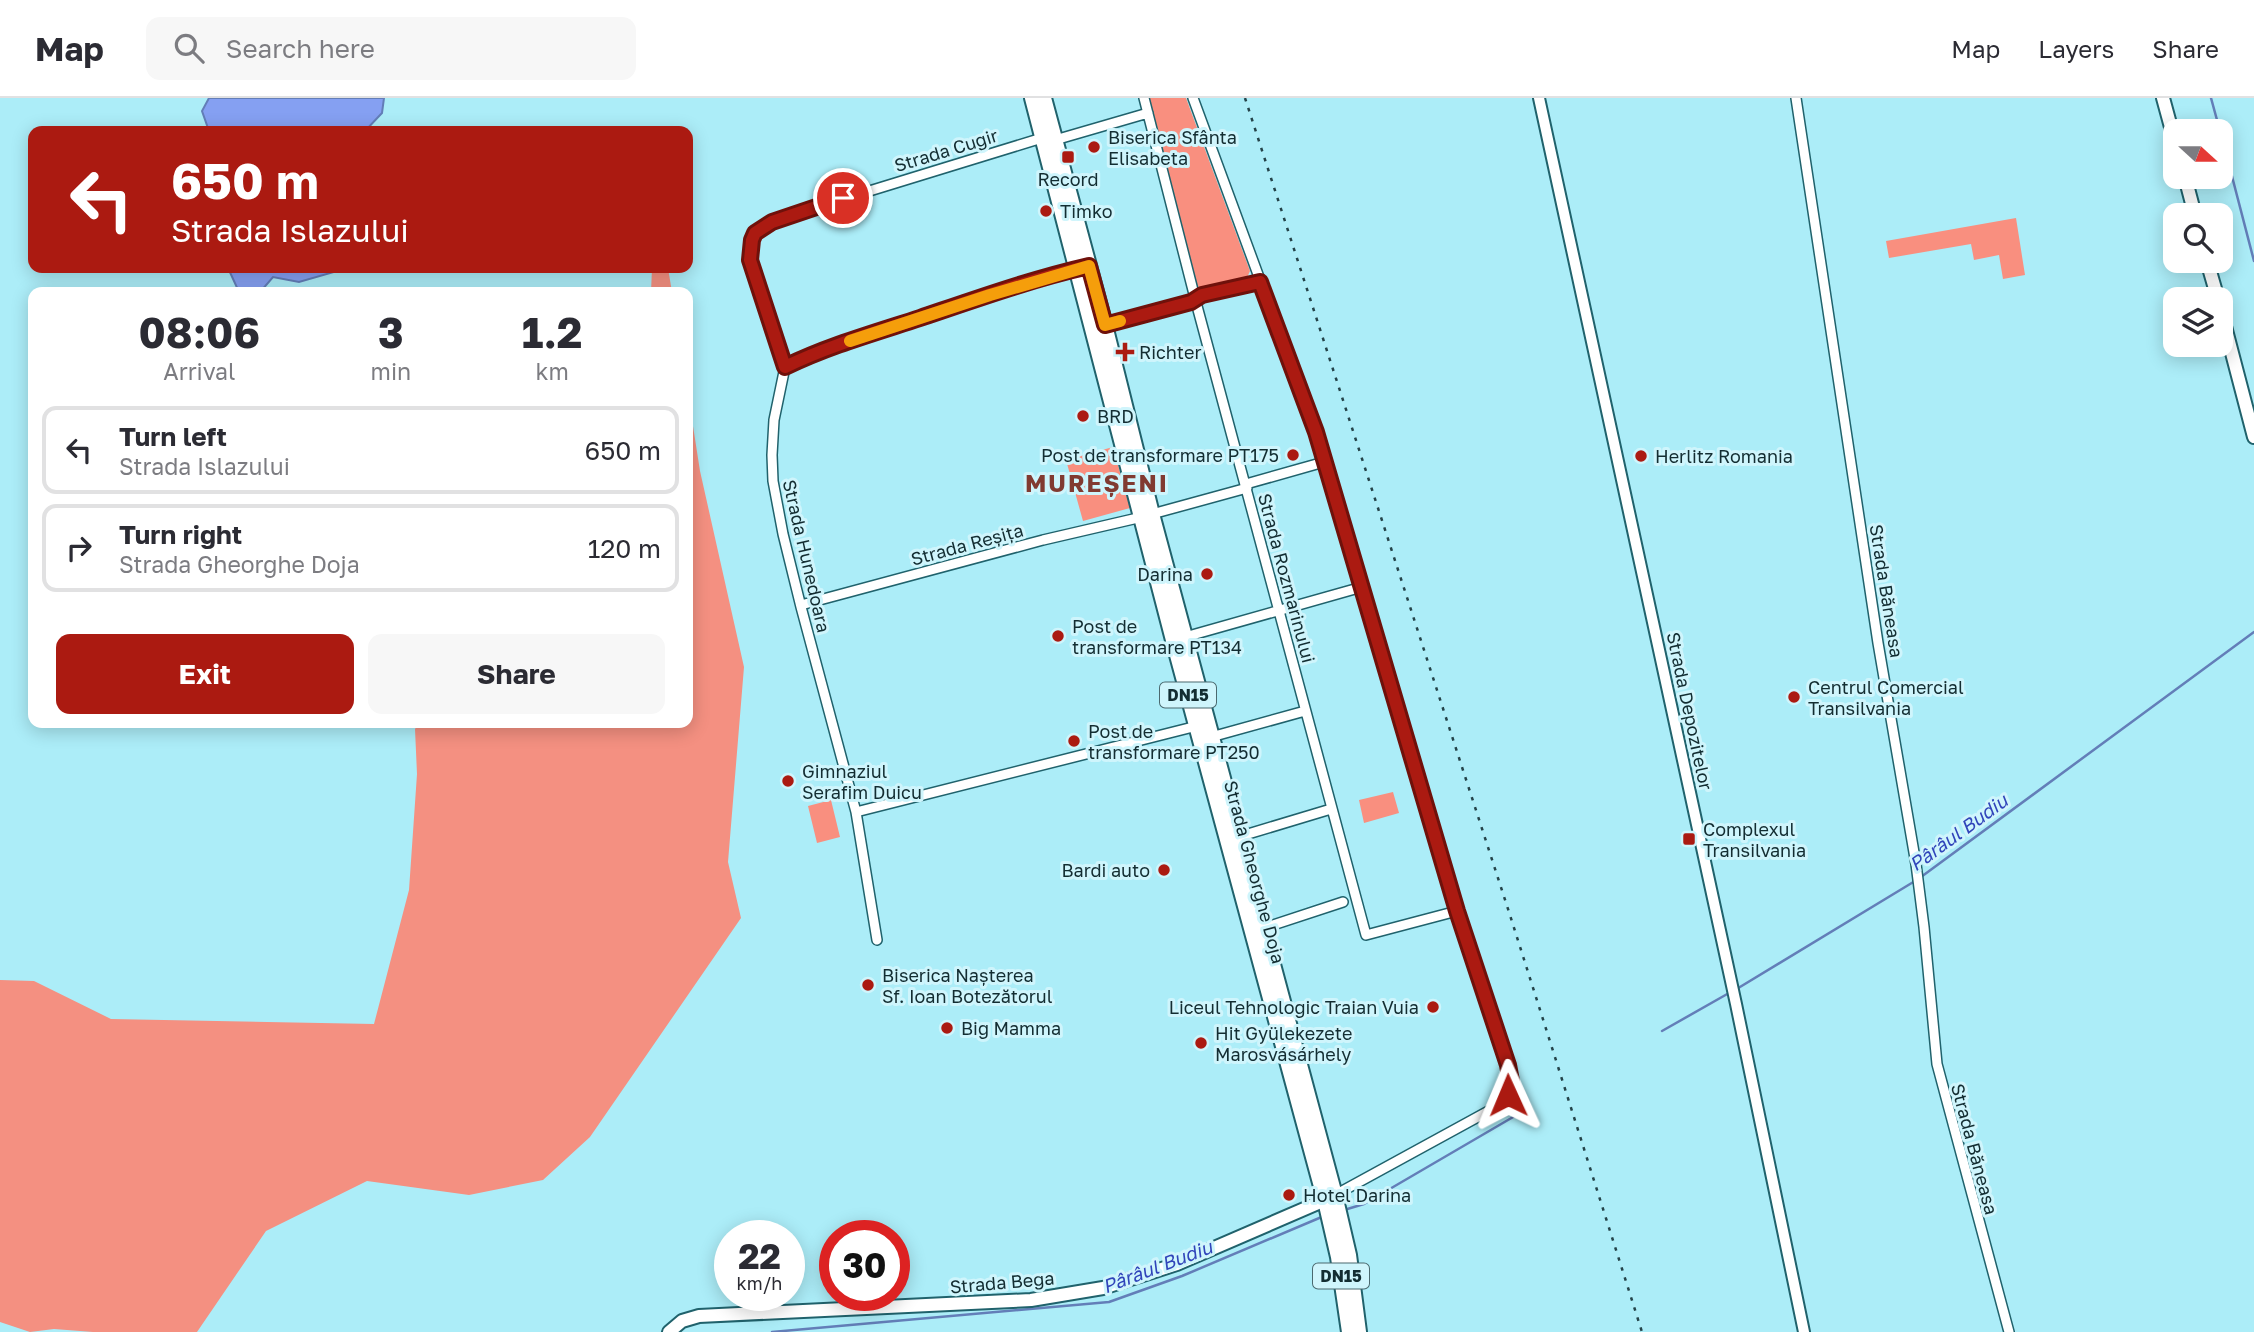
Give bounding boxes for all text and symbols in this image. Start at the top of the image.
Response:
search box [146,17,636,80]
text: Map [35,29,104,68]
icon: search [170,29,208,67]
text: Search here [226,33,375,64]
text: Map [1951,34,2000,63]
text: Layers [2038,34,2114,63]
text: Share [2152,34,2219,63]
north arrow [2163,119,2233,189]
map controls [2163,119,2233,357]
street label: Strada Cugir [892,124,1000,176]
place label: Biserica Sfânta Elisabeta [1108,126,1237,169]
marker: Biserica Sfânta Elisabeta [1086,139,1102,155]
marker: Record [1060,149,1076,165]
text: 650 m [171,151,319,210]
icon: left [56,154,147,245]
pin [813,168,873,228]
place label: Record [1037,168,1099,190]
icon: arrive [824,179,862,217]
place label: Timko [1060,200,1113,222]
marker: Timko [1038,203,1054,219]
button: search [2163,203,2233,273]
text: Strada Islazului [171,211,409,249]
button: layers [2163,287,2233,357]
text: 08:06 [139,307,260,357]
text: 3 [378,307,404,357]
text: 1.2 [522,307,582,357]
place label: Richter [1139,341,1201,363]
marker: Richter [1117,344,1133,360]
text: Arrival [163,357,235,385]
text: min [371,357,411,385]
text: km [535,357,569,385]
place label: BRD [1097,405,1134,427]
marker: BRD [1075,408,1091,424]
text: Turn left [119,421,227,452]
icon: left [60,431,98,469]
text: 650 m [585,435,661,466]
place label: Post de transformare PT175 [1041,444,1279,466]
place label: Herlitz Romania [1655,445,1793,467]
marker: Post de transformare PT175 [1285,447,1301,463]
marker: Herlitz Romania [1633,448,1649,464]
text: Strada Islazului [119,452,290,480]
district label: MUREȘENI [1025,468,1169,497]
street label: Strada Hunedoara [779,477,835,635]
street label: Strada Rozmarinului [1254,491,1320,665]
street label: Strada Reșița [908,518,1026,570]
text: Turn right [119,519,242,550]
street label: Strada Băneasa [1866,523,1908,659]
icon: right [60,529,98,567]
text: 120 m [588,533,661,564]
text: Strada Gheorghe Doja [119,550,360,578]
place label: Darina [1137,563,1193,585]
marker: Darina [1199,566,1215,582]
place label: Post de transformare PT134 [1072,615,1242,658]
marker: Post de transformare PT134 [1050,628,1066,644]
street label: Strada Depozitelor [1662,630,1718,792]
button: Exit [56,634,354,714]
button: Share [368,634,665,714]
place label: Centrul Comercial Transilvania [1808,676,1964,719]
road number: DN15 [1160,682,1216,708]
marker: Centrul Comercial Transilvania [1786,689,1802,705]
place label: Post de transformare PT250 [1088,720,1260,763]
marker: Post de transformare PT250 [1066,733,1082,749]
place label: Gimnaziul Serafim Duicu [802,760,922,803]
marker: Gimnaziul Serafim Duicu [780,773,796,789]
street label: Strada Gheorghe Doja [1220,778,1290,966]
water label: Pârâul Budiu [1904,788,2013,875]
place label: Complexul Transilvania [1703,818,1806,861]
marker: Complexul Transilvania [1681,831,1697,847]
place label: Bardi auto [1061,859,1150,881]
marker: Bardi auto [1156,862,1172,878]
place label: Biserica Nașterea Sf. Ioan Botezătorul [882,964,1053,1007]
marker: Biserica Nașterea Sf. Ioan Botezătorul [860,977,876,993]
place label: Liceul Tehnologic Traian Vuia [1169,996,1419,1018]
marker: Liceul Tehnologic Traian Vuia [1425,999,1441,1015]
place label: Big Mamma [961,1017,1061,1039]
marker: Big Mamma [939,1020,955,1036]
place label: Hit Gyülekezete Marosvásárhely [1215,1022,1352,1065]
marker: Hit Gyülekezete Marosvásárhely [1193,1035,1209,1051]
position arrow [1471,1058,1545,1132]
street label: Strada Băneasa [1947,1081,2003,1217]
place label: Hotel Darina [1303,1184,1411,1206]
marker: Hotel Darina [1281,1187,1297,1203]
speed limit sign: 30 [819,1220,910,1311]
water label: Pârâul Budiu [1099,1234,1217,1297]
text: 22 [738,1235,781,1277]
road number: DN15 [1313,1264,1369,1288]
street label: Strada Bega [949,1266,1055,1298]
text: km/h [737,1272,782,1294]

